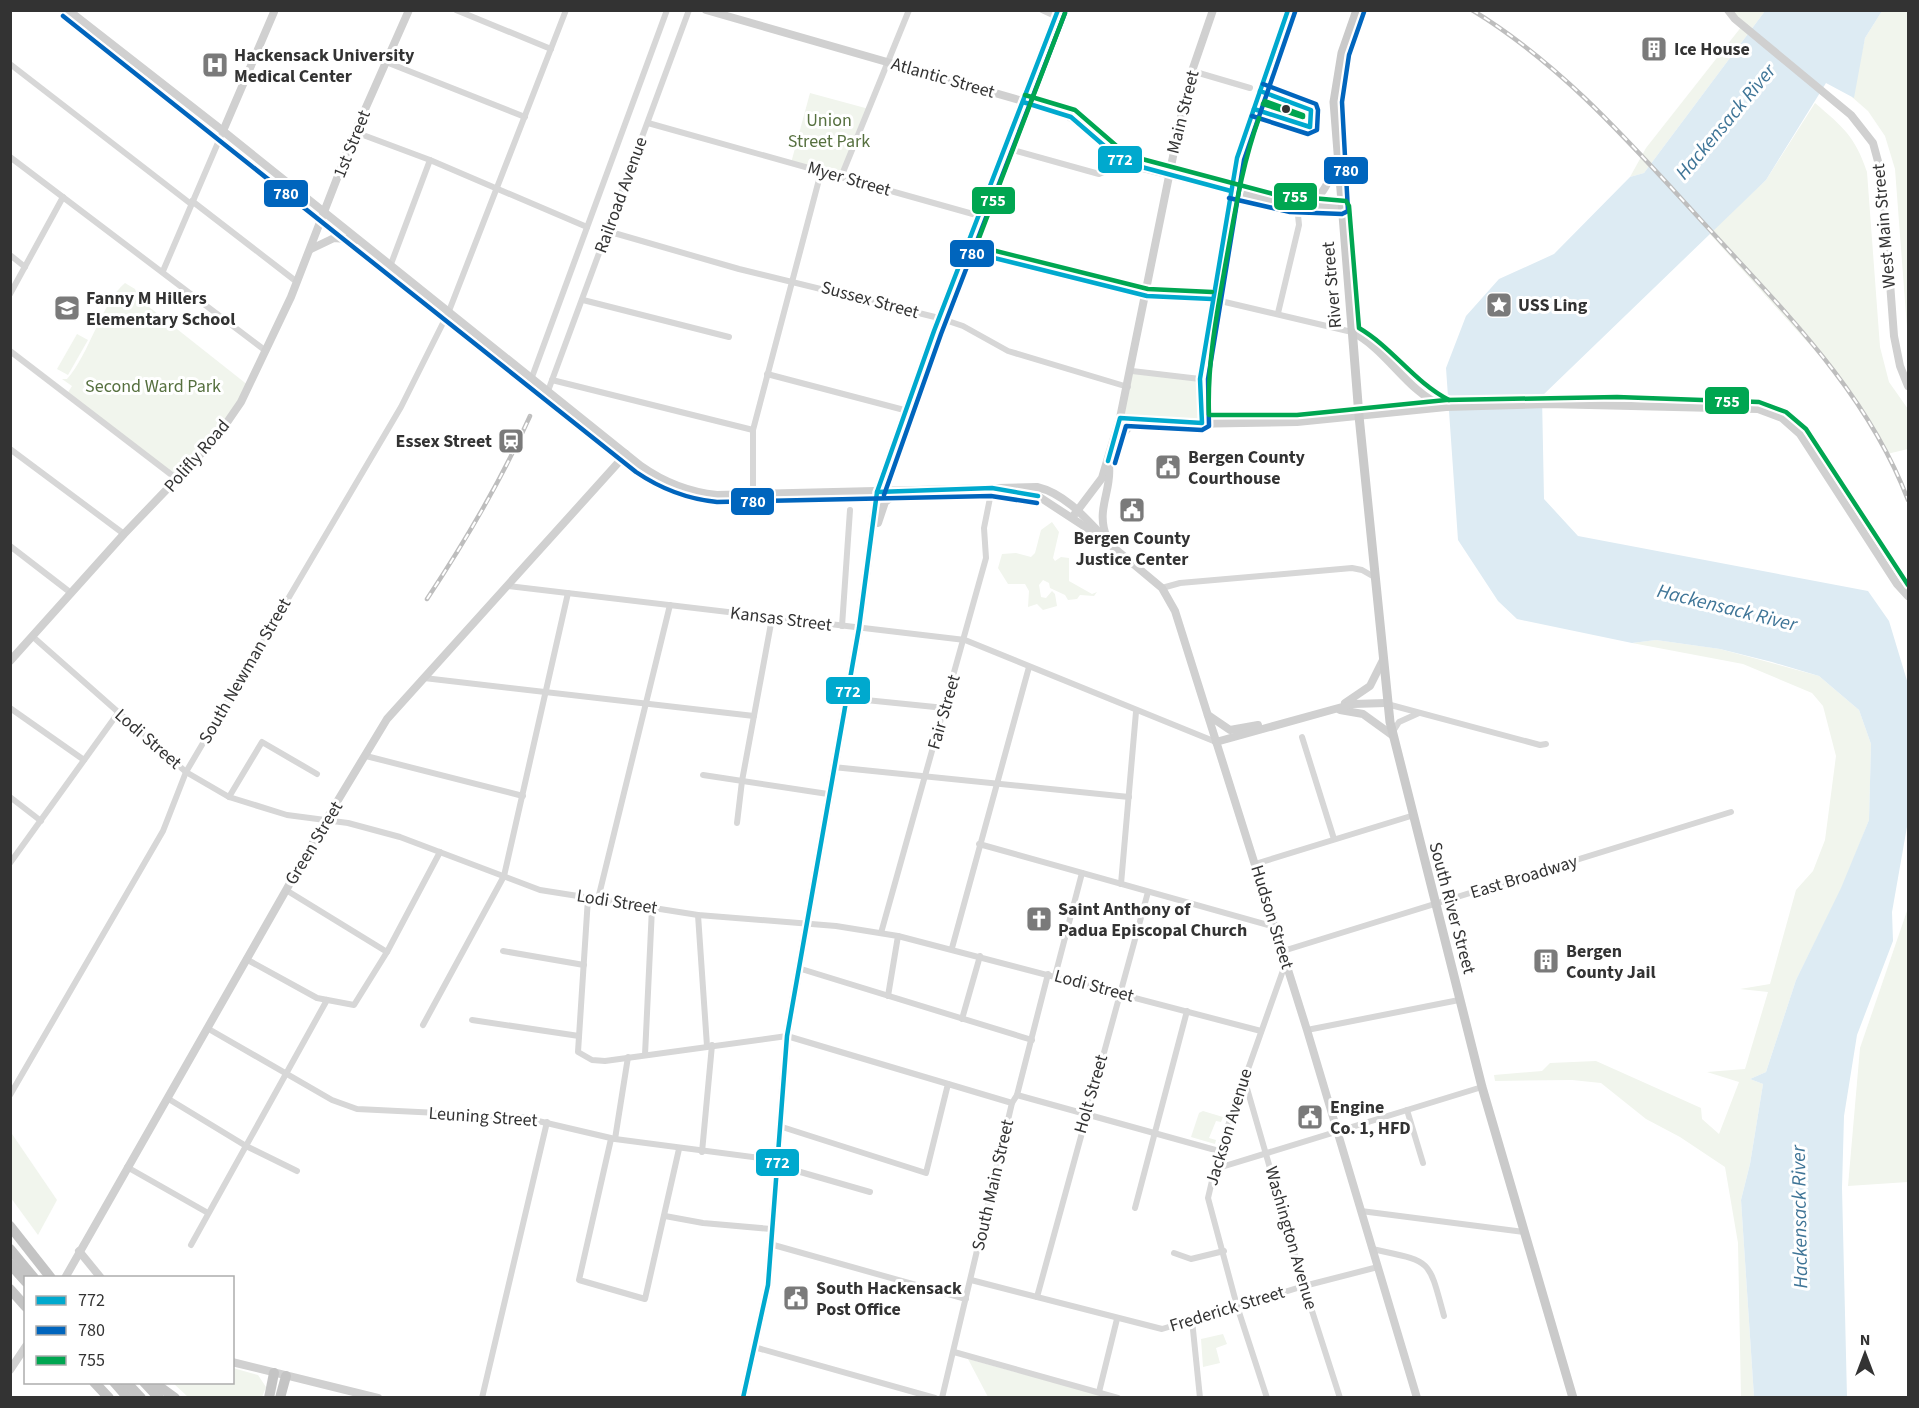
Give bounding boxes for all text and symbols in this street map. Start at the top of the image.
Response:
building icon: Ice House [1639,34,1669,64]
place label: Ice House [1674,37,1750,62]
place label: Hackensack University Medical Center [234,43,415,89]
hospital icon: Hackensack University Medical Center [200,50,230,80]
street label: Atlantic Street [888,51,998,105]
water label: Hackensack River [1669,57,1784,186]
street label: Main Street [1161,68,1205,156]
unlabelled marker [1280,103,1292,115]
street label: 1st Street [327,106,377,182]
park label: Union Street Park [788,108,870,154]
street label: Railroad Avenue [588,133,654,257]
line badge: 772 [1097,145,1143,174]
text: 772 [1107,149,1133,171]
street label: Myer Street [805,155,893,203]
line badge: 780 [1323,156,1369,185]
text: 780 [1333,160,1359,182]
street label: West Main Street [1866,163,1902,289]
line badge: 780 [263,179,309,208]
line badge: 755 [1273,182,1318,211]
text: 780 [273,183,299,205]
line badge: 755 [971,186,1016,215]
text: 755 [1282,186,1308,208]
text: 755 [980,190,1006,212]
line badge: 780 [949,239,995,268]
street label: River Street [1316,241,1348,329]
text: 780 [959,243,985,265]
street label: Sussex Street [818,275,922,325]
place label: Fanny M Hillers Elementary School [86,286,236,332]
place icon: USS Ling [1484,290,1514,320]
school or university icon: Fanny M Hillers Elementary School [52,293,82,323]
place label: USS Ling [1518,293,1588,318]
park label: Second Ward Park [85,374,221,399]
line badge: 755 [1704,386,1750,415]
text: 755 [1714,391,1740,413]
street label: Polifly Road [158,414,236,498]
station icon: Essex Street [496,426,526,456]
place label: Essex Street [396,429,492,454]
place label: Bergen County Courthouse [1188,445,1306,491]
public building icon: Bergen County Courthouse [1153,452,1183,482]
line badge: 780 [730,487,775,516]
text: 780 [740,491,766,513]
public building icon: Bergen County Justice Center [1117,495,1147,525]
place label: Bergen County Justice Center [1074,526,1191,572]
water label: Hackensack River [1654,577,1801,639]
street label: South Newman Street [193,593,297,749]
street label: Kansas Street [729,600,833,638]
street label: Fair Street [921,672,967,752]
line badge: 772 [825,676,871,705]
text: 772 [835,681,861,703]
street label: Lodi Street [109,703,187,775]
street label: Green Street [279,796,349,890]
street label: South River Street [1422,839,1482,977]
street label: East Broadway [1467,849,1581,905]
street label: Hudson Street [1244,862,1300,972]
street label: Lodi Street [575,883,659,921]
place label: Saint Anthony of Padua Episcopal Church [1058,897,1247,943]
church icon: Saint Anthony of Padua Episcopal Church [1024,904,1054,934]
place label: Bergen County Jail [1566,939,1656,985]
building icon: Bergen County Jail [1531,946,1561,976]
street label: Lodi Street [1051,963,1137,1009]
street label: Holt Street [1068,1052,1114,1136]
street label: Jackson Avenue [1199,1065,1259,1189]
place label: Engine Co. 1, HFD [1330,1095,1411,1141]
street label: Leuning Street [428,1101,538,1133]
public building icon: Engine Co. 1, HFD [1295,1102,1325,1132]
street label: South Main Street [966,1117,1020,1253]
water label: Hackensack River [1785,1144,1815,1289]
line badge: 772 [755,1148,800,1177]
text: 772 [764,1152,790,1174]
street label: Washington Avenue [1259,1163,1323,1313]
legend [24,1276,234,1384]
place label: South Hackensack Post Office [816,1276,962,1322]
street label: Frederick Street [1166,1280,1288,1338]
public building icon: South Hackensack Post Office [781,1283,811,1313]
text: 772 [78,1288,105,1313]
text: 780 [78,1318,105,1343]
north arrow [1835,1324,1895,1384]
text: N [1860,1329,1870,1351]
text: 755 [78,1348,105,1373]

